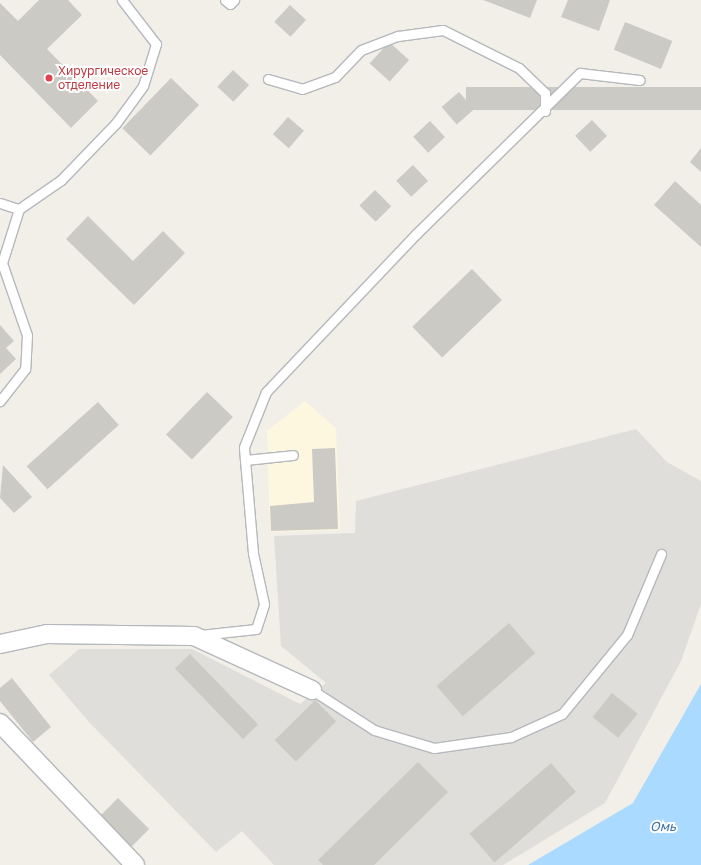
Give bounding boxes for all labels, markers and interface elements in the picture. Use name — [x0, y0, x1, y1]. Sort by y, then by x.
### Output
place label: Хирургическое отделение — [58, 64, 148, 92]
marker: Хирургическое отделение — [43, 72, 55, 84]
water label: Омь — [650, 818, 676, 834]

